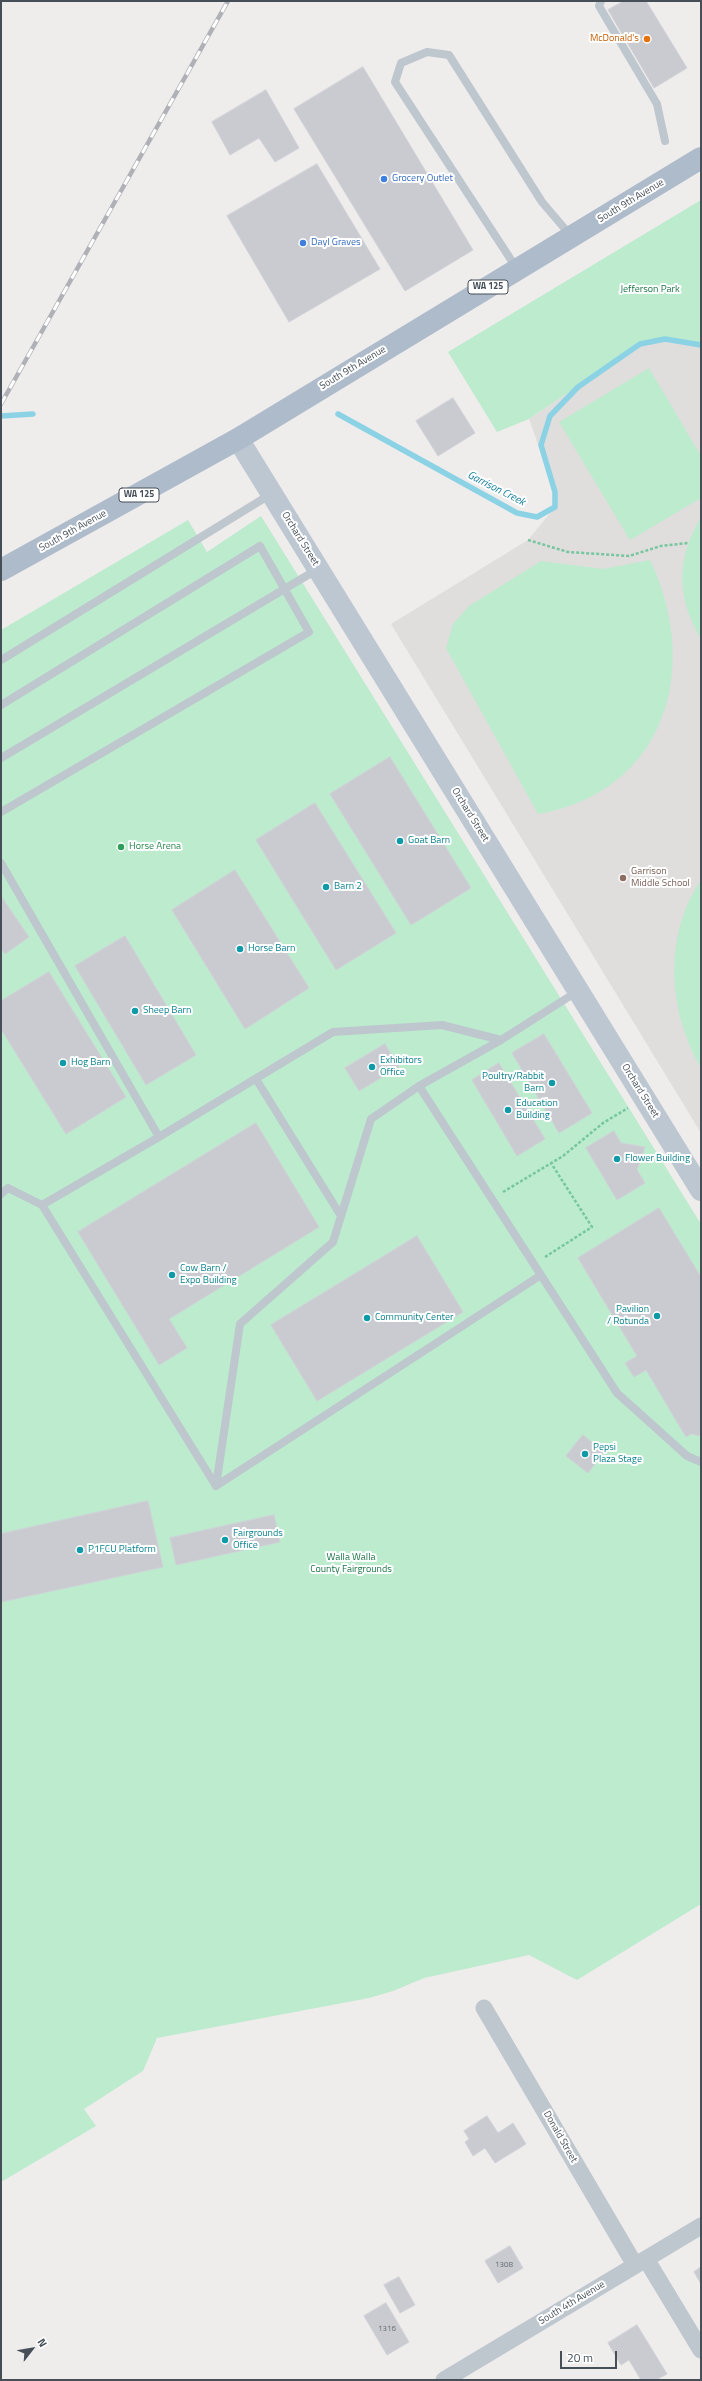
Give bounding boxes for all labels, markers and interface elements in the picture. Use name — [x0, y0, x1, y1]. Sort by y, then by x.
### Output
place label: McDonald's — [590, 33, 639, 45]
marker: McDonald's — [642, 34, 652, 44]
place label: Grocery Outlet — [392, 173, 453, 185]
marker: Grocery Outlet — [379, 174, 389, 184]
street label: South 9th Avenue — [596, 177, 666, 225]
place label: Dayl Graves — [311, 237, 361, 249]
marker: Dayl Graves — [298, 238, 308, 248]
road number: WA 125 — [468, 280, 508, 294]
park label: Jefferson Park — [620, 284, 680, 296]
street label: South 9th Avenue — [318, 344, 388, 392]
water label: Garrison Creek — [465, 469, 527, 509]
road number: WA 125 — [119, 488, 159, 502]
street label: South 9th Avenue — [37, 508, 109, 554]
street label: Orchard Street — [279, 510, 321, 568]
street label: Orchard Street — [449, 786, 491, 844]
place label: Goat Barn — [408, 835, 450, 847]
marker: Goat Barn — [395, 836, 405, 846]
place label: Horse Arena — [129, 841, 181, 853]
marker: Horse Arena — [116, 842, 126, 852]
place label: Garrison Middle School — [631, 866, 690, 890]
marker: Garrison Middle School — [618, 873, 628, 883]
place label: Barn 2 — [334, 881, 362, 893]
marker: Barn 2 — [321, 882, 331, 892]
place label: Horse Barn — [248, 943, 295, 955]
marker: Horse Barn — [235, 944, 245, 954]
place label: Sheep Barn — [143, 1005, 191, 1017]
marker: Sheep Barn — [130, 1006, 140, 1016]
place label: Exhibitors Office — [380, 1055, 422, 1078]
place label: Hog Barn — [71, 1057, 110, 1069]
marker: Hog Barn — [58, 1058, 68, 1068]
marker: Exhibitors Office — [367, 1062, 377, 1072]
street label: Orchard Street — [619, 1062, 661, 1120]
place label: Poultry/Rabbit Barn — [482, 1071, 544, 1094]
marker: Poultry/Rabbit Barn — [547, 1078, 557, 1088]
place label: Education Building — [516, 1098, 558, 1122]
marker: Education Building — [503, 1105, 513, 1115]
place label: Flower Building — [625, 1153, 690, 1165]
marker: Flower Building — [612, 1154, 622, 1164]
place label: Cow Barn / Expo Building — [180, 1263, 237, 1286]
marker: Cow Barn / Expo Building — [167, 1270, 177, 1280]
place label: Pavilion / Rotunda — [607, 1304, 649, 1328]
marker: Pavilion / Rotunda — [652, 1311, 662, 1321]
place label: Community Center — [375, 1312, 453, 1324]
marker: Community Center — [362, 1313, 372, 1323]
place label: Pepsi Plaza Stage — [593, 1442, 642, 1466]
marker: Pepsi Plaza Stage — [580, 1449, 590, 1459]
place label: Fairgrounds Office — [233, 1528, 283, 1552]
marker: Fairgrounds Office — [220, 1535, 230, 1545]
place label: P1FCU Platform — [88, 1544, 156, 1556]
marker: P1FCU Platform — [75, 1545, 85, 1555]
park label: Walla Walla County Fairgrounds — [310, 1552, 392, 1576]
street label: Donald Street — [540, 2109, 580, 2165]
house number: 1308 — [495, 2260, 513, 2270]
street label: South 4th Avenue — [537, 2279, 607, 2327]
house number: 1316 — [378, 2324, 396, 2334]
north arrow — [12, 2329, 52, 2369]
text: N — [33, 2335, 51, 2350]
scale bar — [562, 2343, 619, 2369]
text: 20 m — [567, 2348, 593, 2367]

